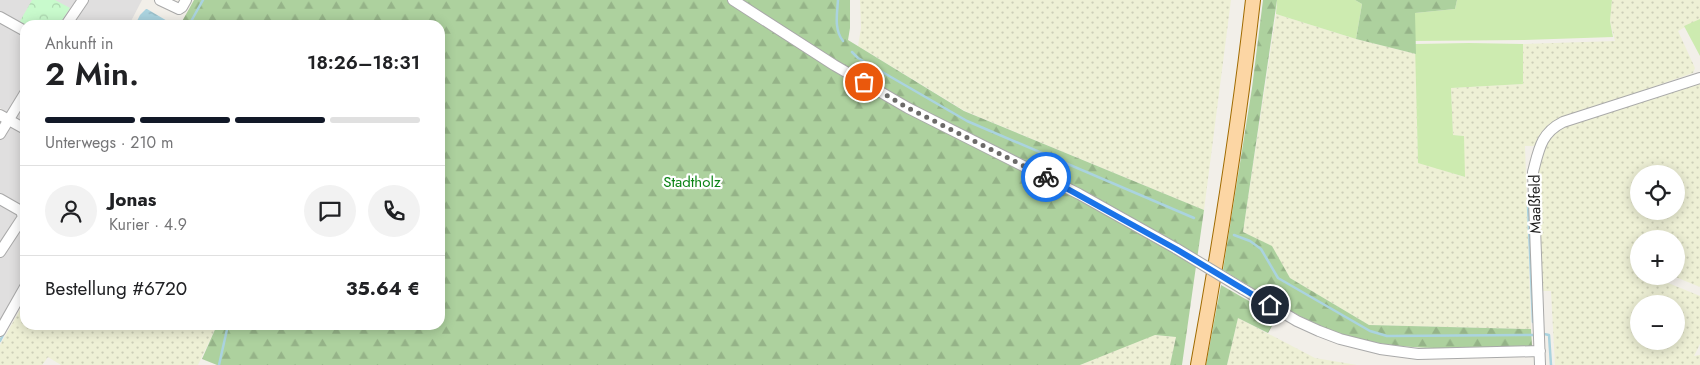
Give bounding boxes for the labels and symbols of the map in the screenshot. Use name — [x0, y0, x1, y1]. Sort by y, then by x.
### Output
pin — [843, 61, 885, 103]
courier — [1021, 152, 1071, 202]
park label: Stadtholz — [663, 171, 721, 193]
street label: Maaßfeld — [1523, 174, 1547, 234]
pin — [1249, 284, 1291, 326]

